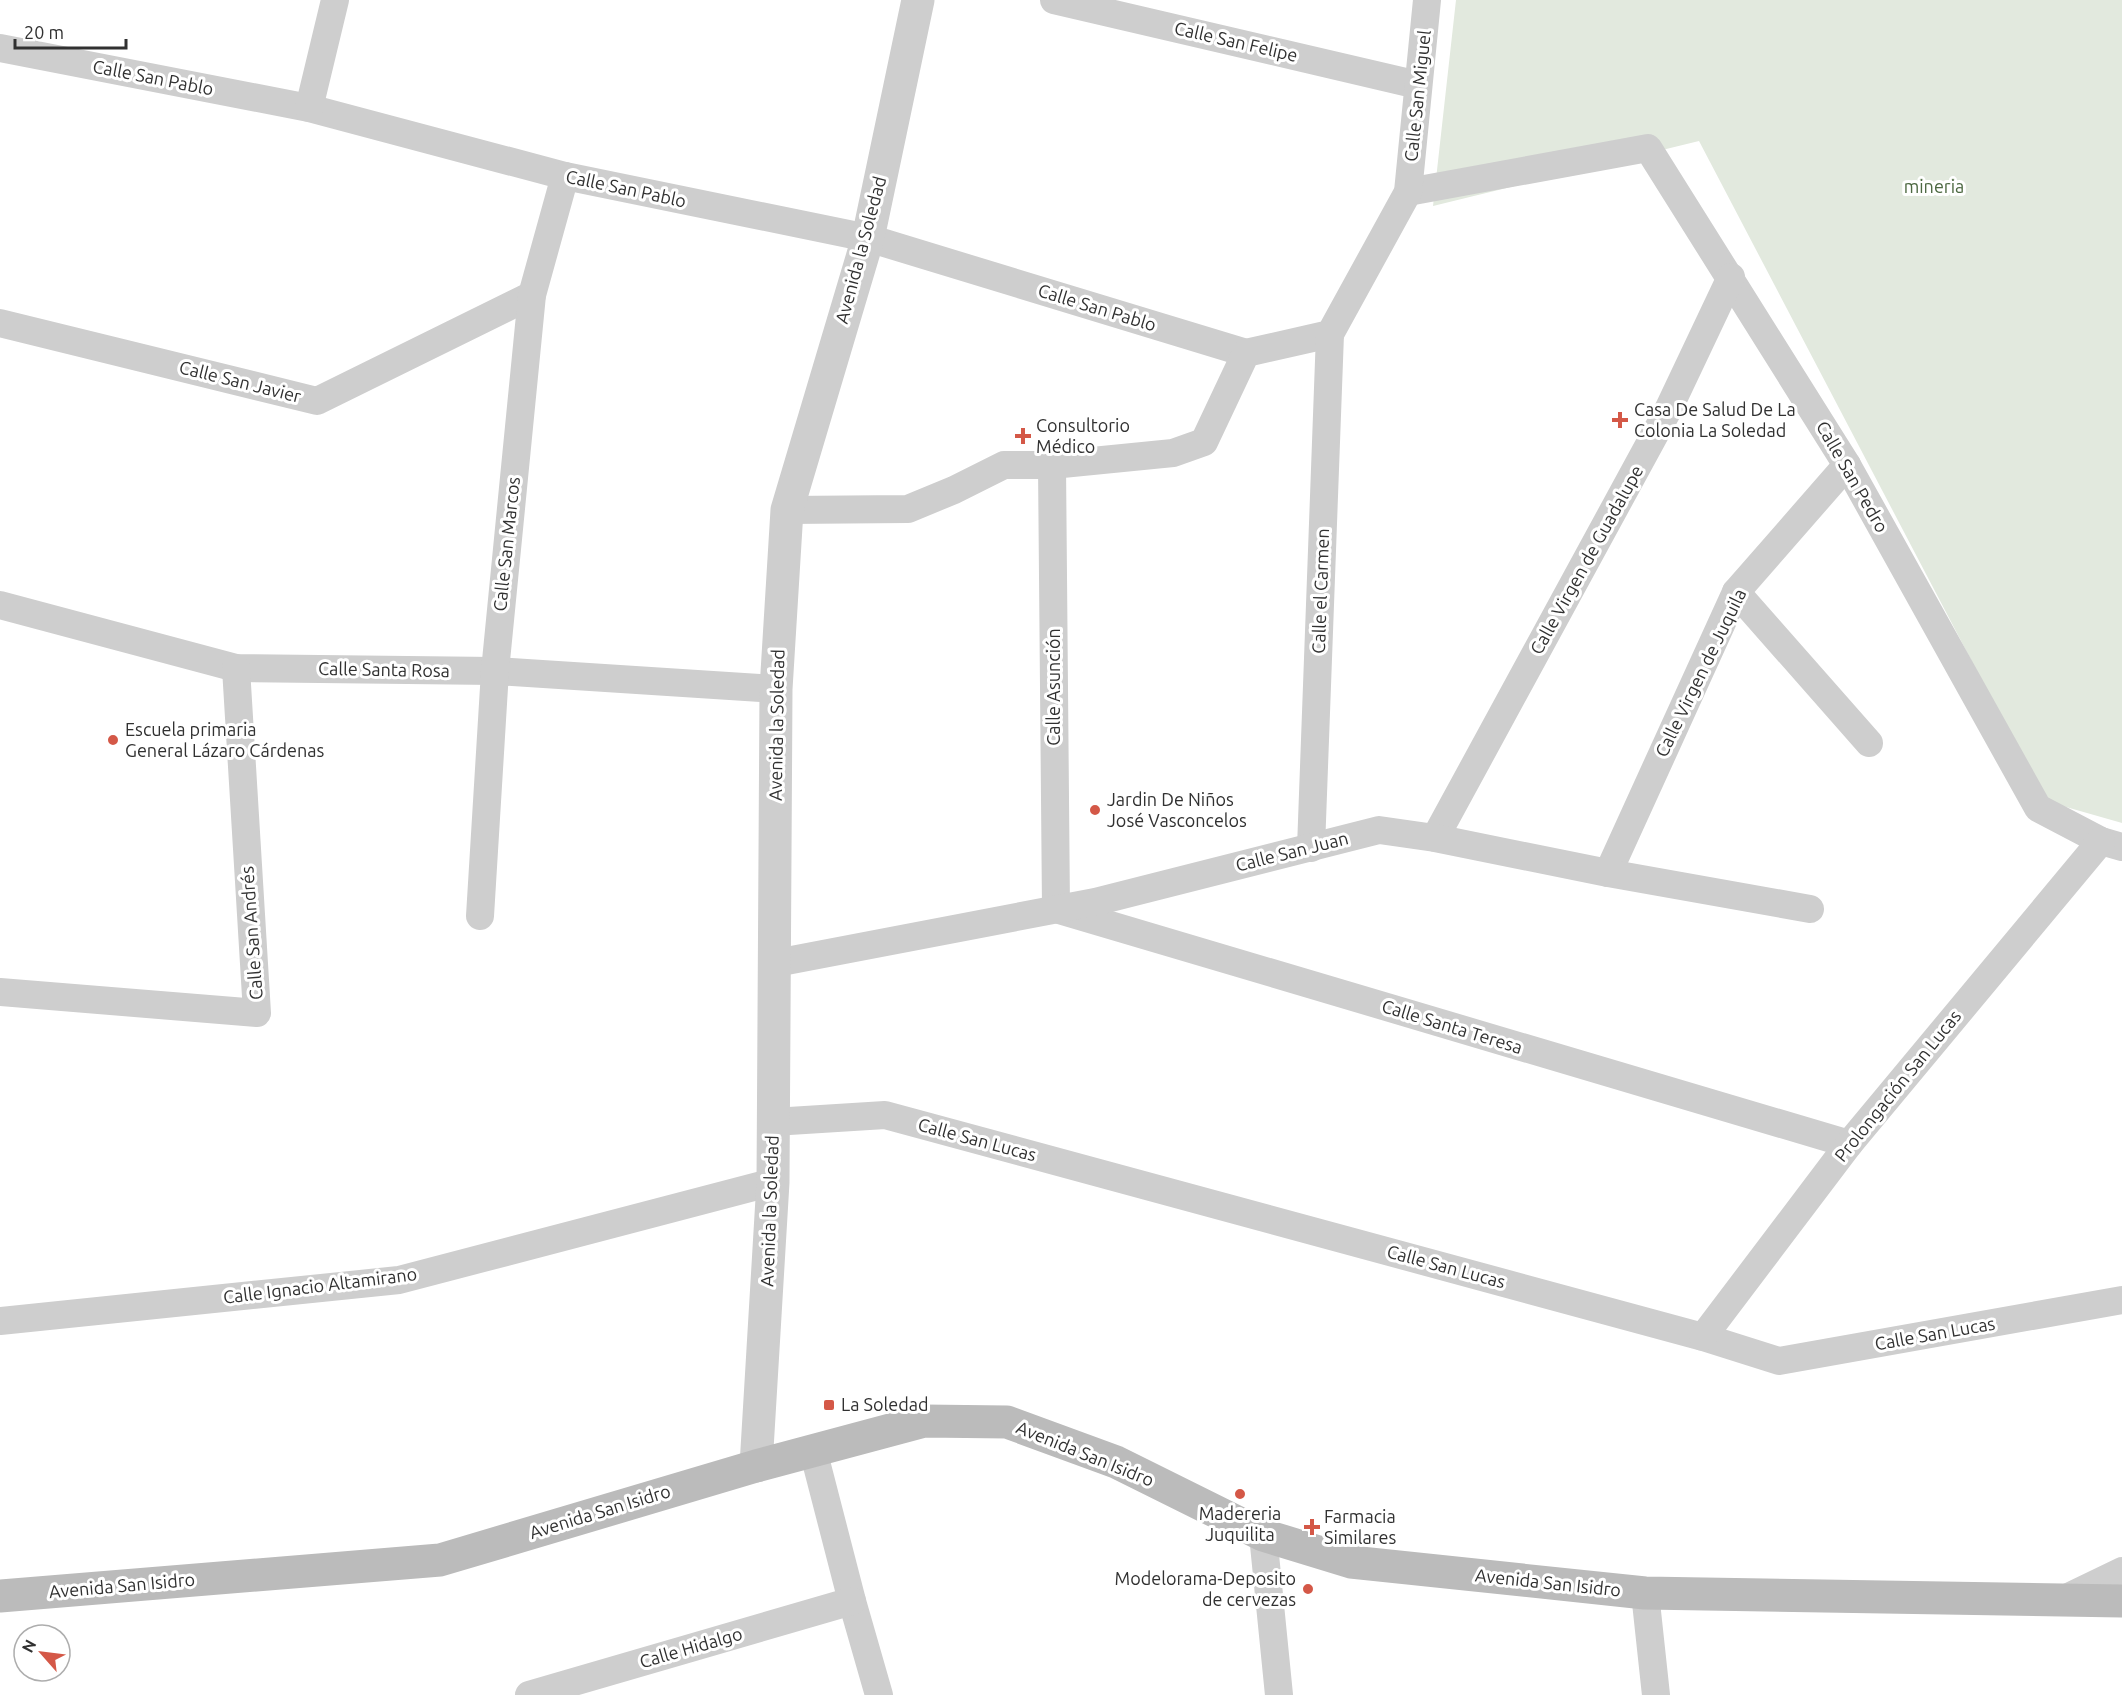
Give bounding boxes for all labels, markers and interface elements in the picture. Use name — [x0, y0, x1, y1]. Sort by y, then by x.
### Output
scale bar — [15, 12, 126, 50]
street label: Calle San Felipe — [1173, 17, 1300, 65]
text: 20 m — [24, 22, 64, 42]
street label: Calle San Miguel — [1400, 29, 1434, 163]
street label: Calle San Pablo — [91, 56, 215, 99]
street label: Calle San Pablo — [564, 166, 688, 211]
street label: Avenida la Soledad — [831, 174, 889, 326]
park label: mineria — [1904, 176, 1964, 196]
street label: Calle San Pablo — [1036, 280, 1159, 335]
street label: Calle San Javier — [177, 356, 303, 406]
place label: Casa De Salud De La Colonia La Soledad — [1634, 399, 1796, 440]
marker: Casa De Salud De La Colonia La Soledad — [1611, 411, 1629, 429]
place label: Consultorio Médico — [1036, 415, 1130, 456]
street label: Calle San Pedro — [1813, 417, 1893, 536]
marker: Consultorio Médico — [1014, 427, 1032, 445]
street label: Calle Virgen de Guadalupe — [1526, 462, 1646, 657]
street label: Calle San Marcos — [489, 475, 523, 612]
street label: Calle el Carmen — [1308, 528, 1332, 654]
street label: Calle Virgen de Juquila — [1651, 585, 1750, 760]
street label: Calle Asunción — [1043, 628, 1063, 746]
street label: Avenida la Soledad — [765, 649, 787, 801]
street label: Calle Santa Rosa — [318, 658, 450, 680]
place label: Escuela primaria General Lázaro Cárdenas — [125, 719, 324, 760]
marker: Escuela primaria General Lázaro Cárdenas — [106, 733, 120, 747]
place label: Jardin De Niños José Vasconcelos — [1107, 789, 1247, 830]
marker: Jardin De Niños José Vasconcelos — [1088, 803, 1102, 817]
street label: Calle San Juan — [1233, 827, 1350, 875]
street label: Calle San Andrés — [236, 865, 266, 1001]
street label: Calle Santa Teresa — [1380, 995, 1525, 1057]
street label: Prolongación San Lucas — [1830, 1006, 1965, 1165]
street label: Calle San Lucas — [916, 1114, 1039, 1164]
street label: Avenida la Soledad — [756, 1135, 782, 1287]
street label: Calle San Lucas — [1385, 1241, 1508, 1291]
street label: Calle Ignacio Altamirano — [222, 1263, 418, 1307]
street label: Calle San Lucas — [1873, 1313, 1997, 1353]
place label: La Soledad — [841, 1394, 928, 1414]
marker: La Soledad — [822, 1398, 836, 1412]
street label: Avenida San Isidro — [1014, 1416, 1157, 1490]
street label: Avenida San Isidro — [527, 1480, 673, 1542]
marker: Madereria Juquilita — [1233, 1487, 1247, 1501]
place label: Madereria Juquilita — [1199, 1503, 1281, 1544]
place label: Farmacia Similares — [1324, 1506, 1396, 1547]
marker: Farmacia Similares — [1305, 1520, 1319, 1534]
street label: Avenida San Isidro — [1474, 1564, 1622, 1600]
place label: Modelorama-Deposito de cervezas — [1115, 1568, 1296, 1609]
street label: Avenida San Isidro — [48, 1569, 196, 1601]
marker: Modelorama-Deposito de cervezas — [1301, 1582, 1315, 1596]
north arrow — [12, 1623, 72, 1683]
street label: Calle Hidalgo — [637, 1623, 744, 1671]
text: N — [18, 1636, 40, 1655]

